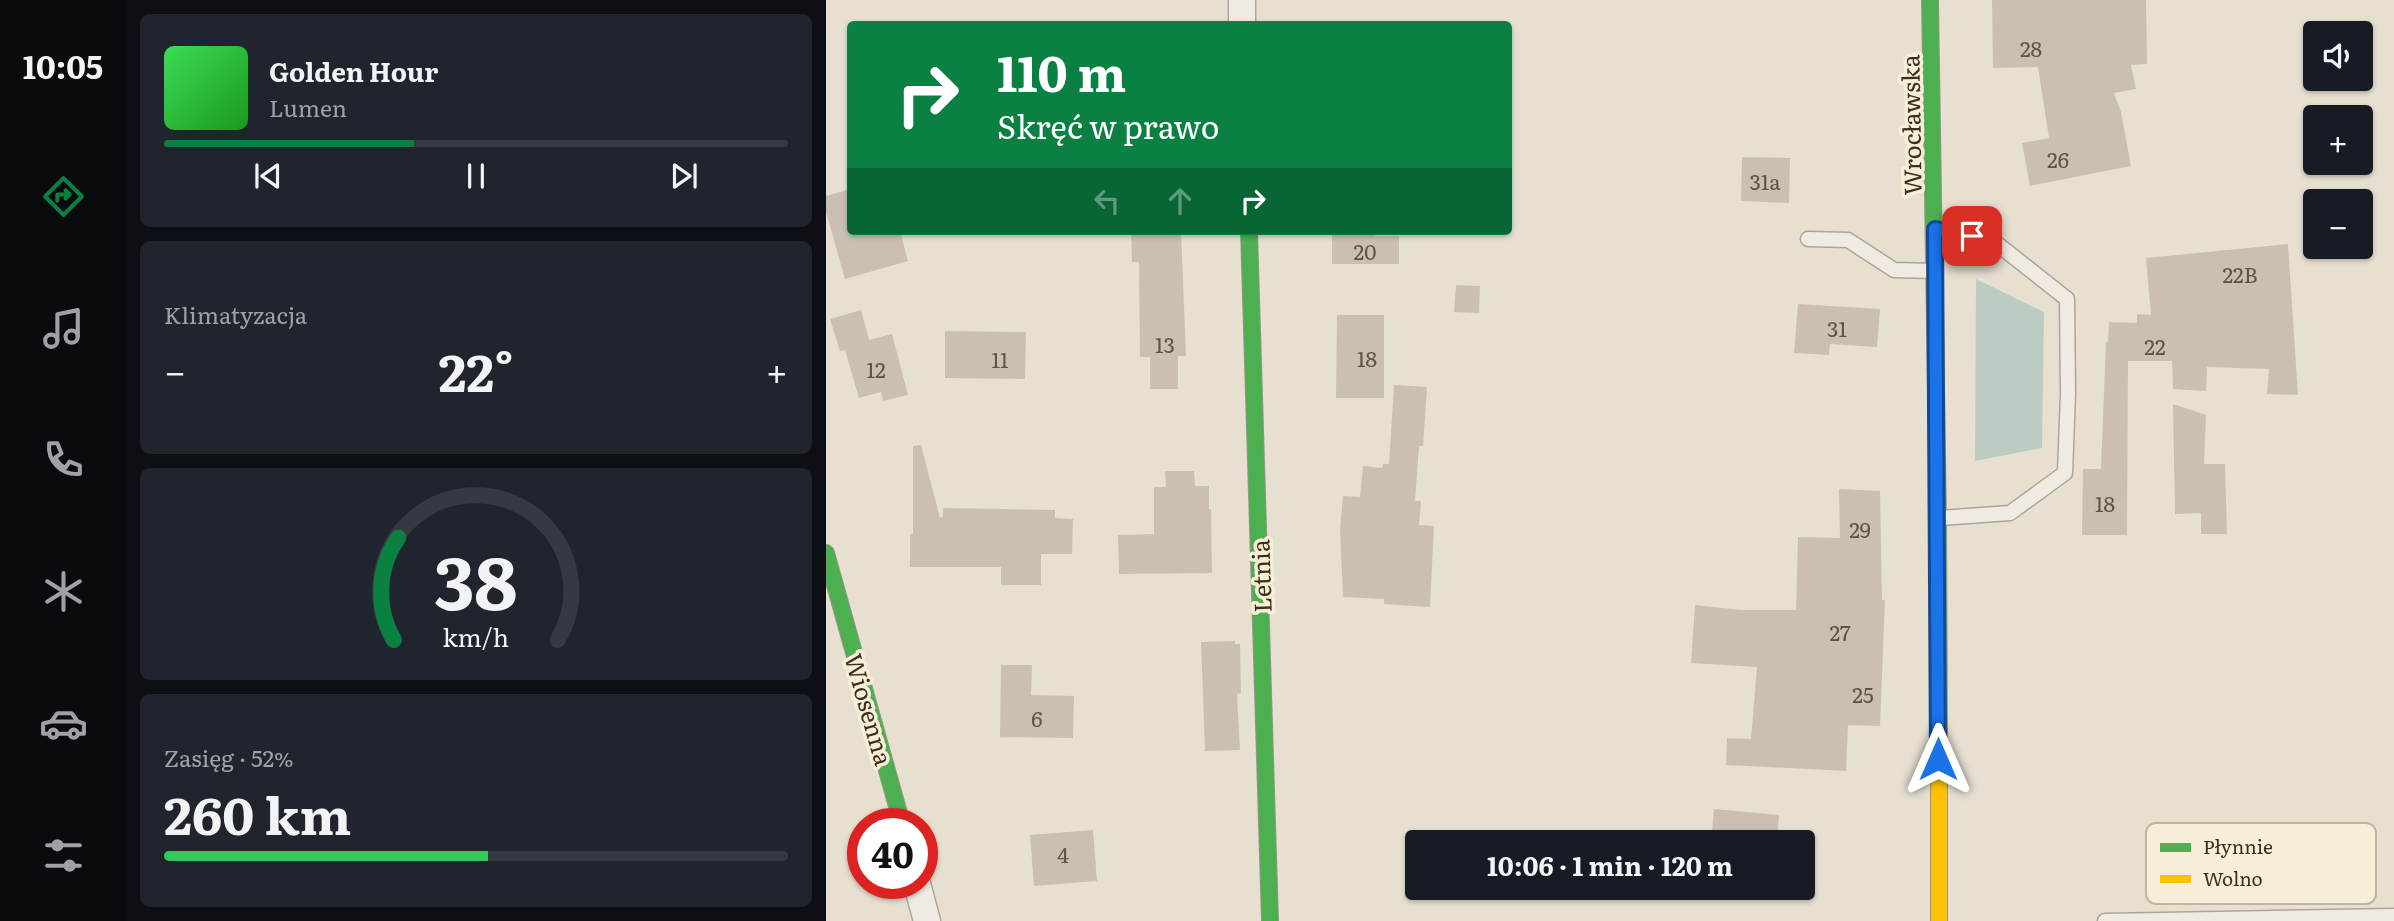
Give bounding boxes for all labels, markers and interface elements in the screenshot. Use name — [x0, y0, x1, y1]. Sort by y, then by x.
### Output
map controls — [2303, 21, 2373, 259]
button: sound — [2303, 21, 2373, 91]
house number: 28 — [2020, 32, 2042, 63]
text: 110 m — [997, 34, 1126, 107]
text: 10:05 — [23, 41, 103, 89]
icon: right — [882, 49, 973, 140]
text: Golden Hour — [269, 51, 438, 90]
street label: Wrocławska — [1891, 54, 1929, 196]
text: Lumen — [269, 90, 347, 124]
text: Skręć w prawo — [997, 101, 1220, 149]
button: + — [2303, 105, 2373, 175]
house number: 26 — [2047, 143, 2069, 174]
icon: previous — [249, 157, 287, 195]
icon: pause — [457, 157, 495, 195]
icon: next — [665, 157, 703, 195]
house number: 31a — [1749, 165, 1781, 196]
icon: directions — [39, 172, 88, 221]
icon: left — [1088, 182, 1126, 220]
icon: ahead — [1161, 182, 1199, 220]
icon: right — [1234, 182, 1272, 220]
button: − — [2303, 189, 2373, 259]
pin — [1942, 206, 2002, 266]
icon: arrive — [1953, 217, 1991, 255]
house number: 20 — [1354, 235, 1376, 266]
house number: 22B — [2222, 258, 2258, 289]
text: Klimatyzacja — [164, 297, 307, 331]
icon: music — [39, 304, 88, 353]
house number: 31 — [1827, 312, 1847, 343]
house number: 13 — [1155, 328, 1175, 359]
house number: 22 — [2144, 330, 2166, 361]
text: 22° — [438, 331, 514, 408]
text: − — [164, 341, 186, 398]
text: + — [766, 341, 788, 398]
house number: 18 — [1357, 342, 1377, 373]
house number: 11 — [991, 343, 1009, 374]
house number: 12 — [866, 353, 886, 384]
icon: phone — [39, 435, 88, 484]
house number: 18 — [2095, 487, 2115, 518]
house number: 29 — [1849, 513, 1871, 544]
text: 38 — [434, 524, 518, 632]
street label: Letnia — [1241, 539, 1279, 613]
icon: climate — [39, 567, 88, 616]
house number: 27 — [1829, 616, 1851, 647]
text: km/h — [443, 618, 509, 655]
street label: Wiosenna — [837, 649, 903, 769]
house number: 25 — [1852, 678, 1874, 709]
icon: car — [39, 699, 88, 748]
house number: 6 — [1031, 702, 1043, 733]
position arrow — [1901, 722, 1975, 796]
text: Zasięg · 52% — [164, 740, 294, 774]
text: 260 km — [164, 774, 351, 851]
speed limit sign: 40 — [847, 808, 938, 899]
legend — [2146, 823, 2376, 904]
icon: filters — [39, 831, 88, 880]
text: Płynnie — [2203, 832, 2273, 860]
house number: 4 — [1057, 838, 1069, 869]
text: 10:06 · 1 min · 120 m — [1487, 845, 1733, 884]
text: Wolno — [2203, 864, 2263, 892]

